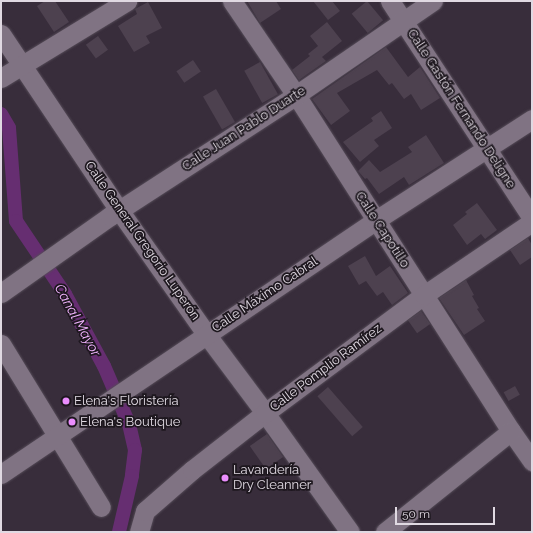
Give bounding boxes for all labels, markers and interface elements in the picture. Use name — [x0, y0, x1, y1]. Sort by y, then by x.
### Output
street label: Calle Gastón Fernando Deligne — [404, 26, 518, 192]
street label: Calle Juan Pablo Duarte — [179, 83, 309, 175]
street label: Calle General Gregorio Luperón — [81, 158, 203, 324]
street label: Calle Capotillo — [352, 189, 412, 271]
street label: Calle Máximo Cabral — [209, 254, 321, 336]
water label: Canal Mayor — [51, 281, 105, 359]
street label: Calle Pomplio Ramírez — [267, 321, 385, 415]
place label: Elena's Floristería — [74, 393, 179, 409]
marker: Elena's Floristería — [61, 396, 71, 406]
place label: Elena's Boutique — [80, 414, 180, 430]
marker: Elena's Boutique — [67, 417, 77, 427]
place label: Lavandería Dry Cleanner — [233, 463, 312, 494]
marker: Lavandería Dry Cleanner — [220, 473, 230, 483]
scale bar — [397, 499, 497, 525]
text: 50 m — [402, 507, 430, 521]

